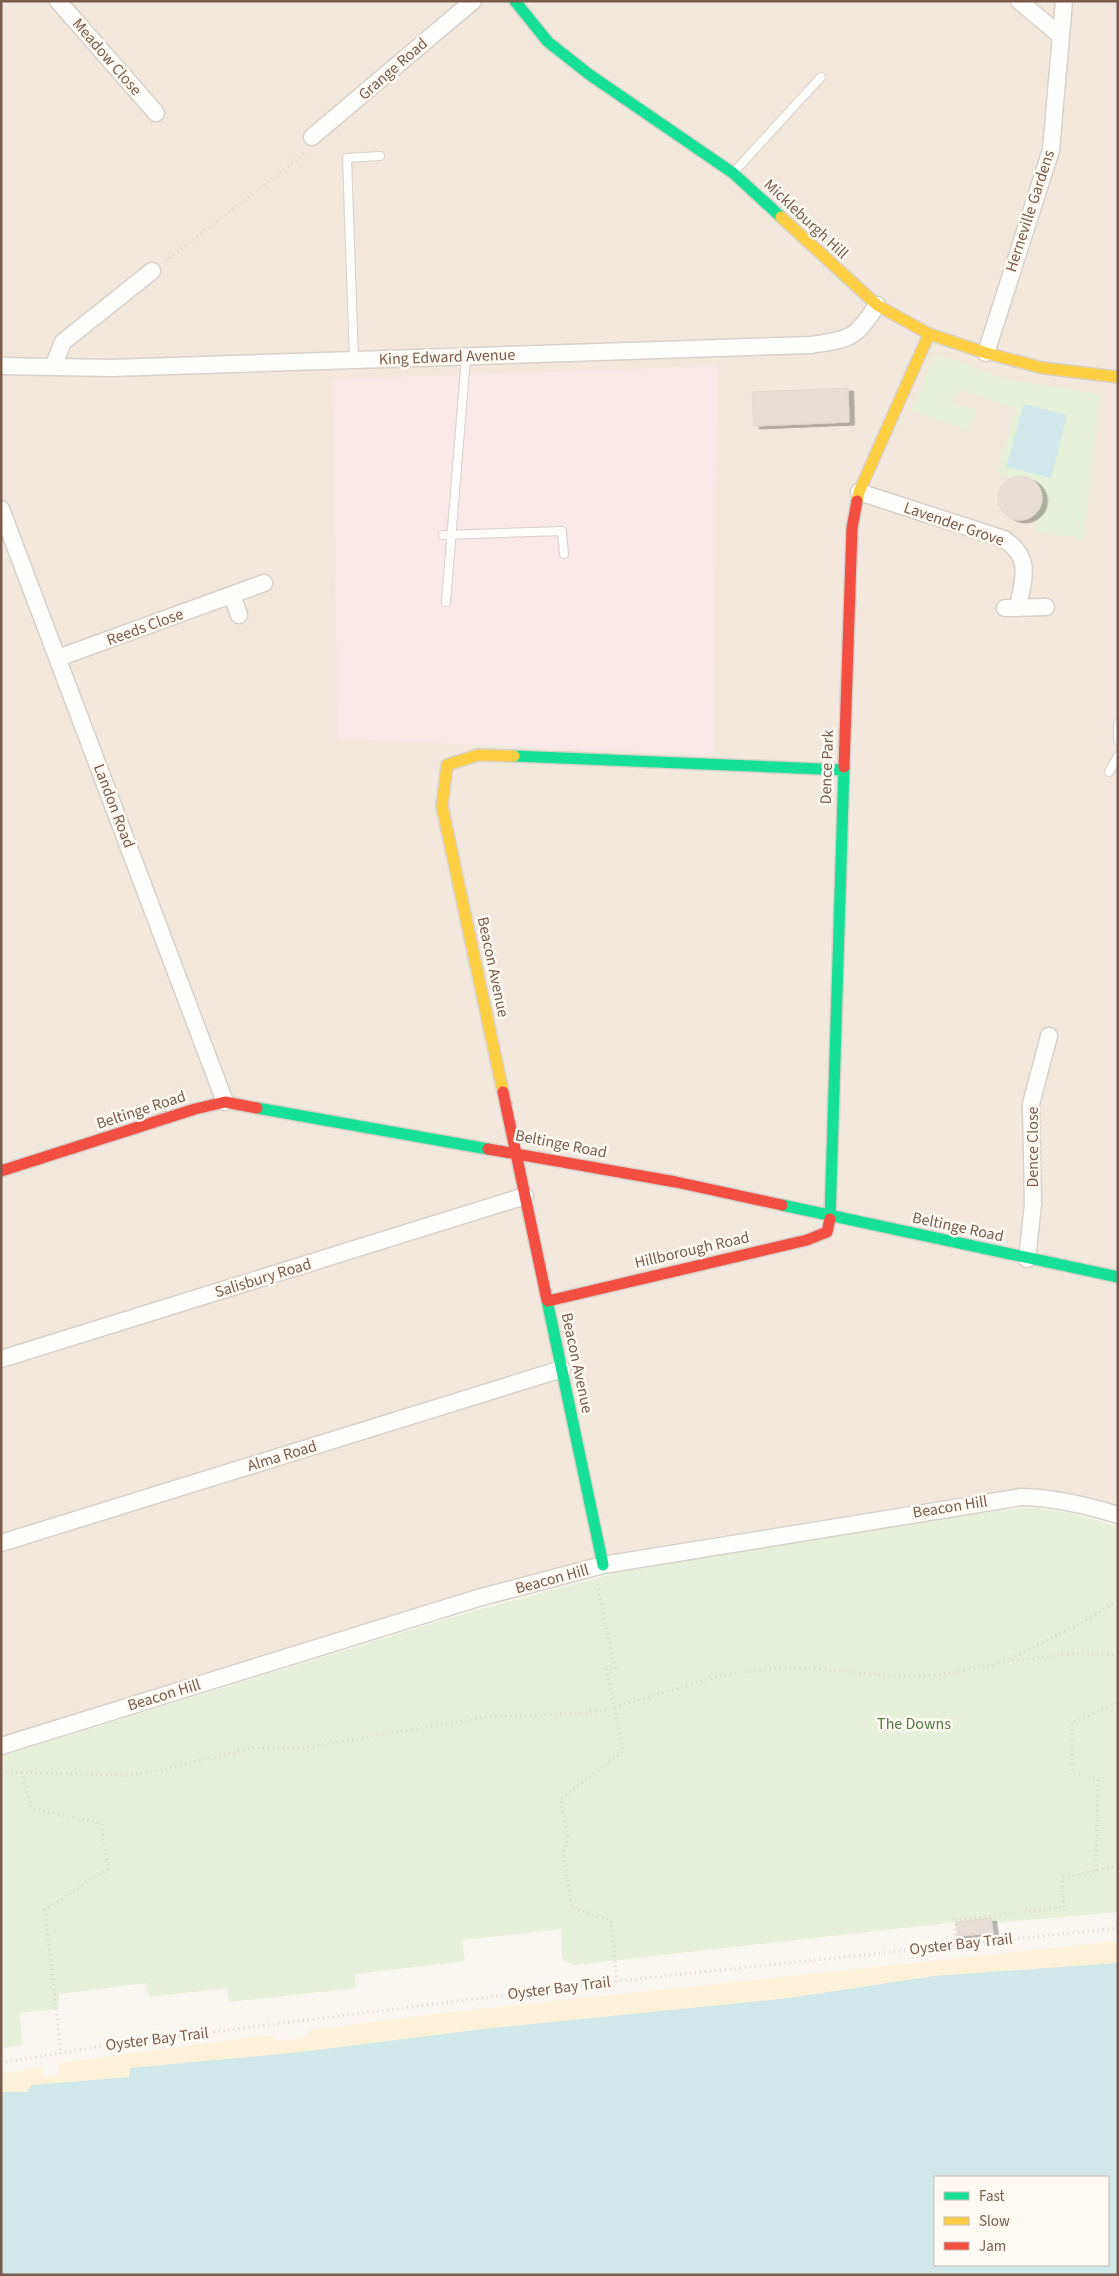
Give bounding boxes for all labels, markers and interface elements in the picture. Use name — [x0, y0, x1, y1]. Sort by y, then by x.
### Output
street label: Meadow Close — [67, 14, 147, 101]
street label: Grange Road — [354, 33, 432, 105]
street label: Herneville Gardens — [1000, 147, 1060, 275]
street label: Mickleburgh Hill — [759, 174, 853, 264]
street label: King Edward Avenue — [378, 344, 516, 370]
street label: Lavender Grove — [901, 497, 1007, 551]
street label: Reeds Close — [104, 603, 186, 651]
street label: Dence Park — [815, 729, 839, 805]
street label: Landon Road — [88, 761, 140, 851]
street label: Beacon Avenue — [472, 915, 514, 1019]
street label: Beltinge Road — [93, 1085, 189, 1135]
street label: Dence Close — [1022, 1106, 1044, 1188]
street label: Beltinge Road — [513, 1124, 609, 1164]
street label: Beltinge Road — [910, 1207, 1006, 1247]
street label: Hillborough Road — [632, 1226, 752, 1274]
street label: Salisbury Road — [212, 1253, 314, 1303]
street label: Beacon Avenue — [556, 1311, 598, 1415]
street label: Alma Road — [245, 1435, 319, 1477]
street label: Beacon Hill — [911, 1490, 989, 1524]
street label: Beacon Hill — [513, 1559, 591, 1599]
street label: Beacon Hill — [125, 1673, 203, 1717]
park label: The Downs — [877, 1713, 951, 1735]
street label: Oyster Bay Trail — [908, 1928, 1014, 1960]
street label: Oyster Bay Trail — [506, 1971, 612, 2005]
street label: Oyster Bay Trail — [104, 2022, 210, 2056]
legend — [934, 2176, 1109, 2266]
text: Fast — [979, 2186, 1005, 2207]
text: Slow — [979, 2211, 1010, 2232]
text: Jam — [979, 2236, 1006, 2257]

